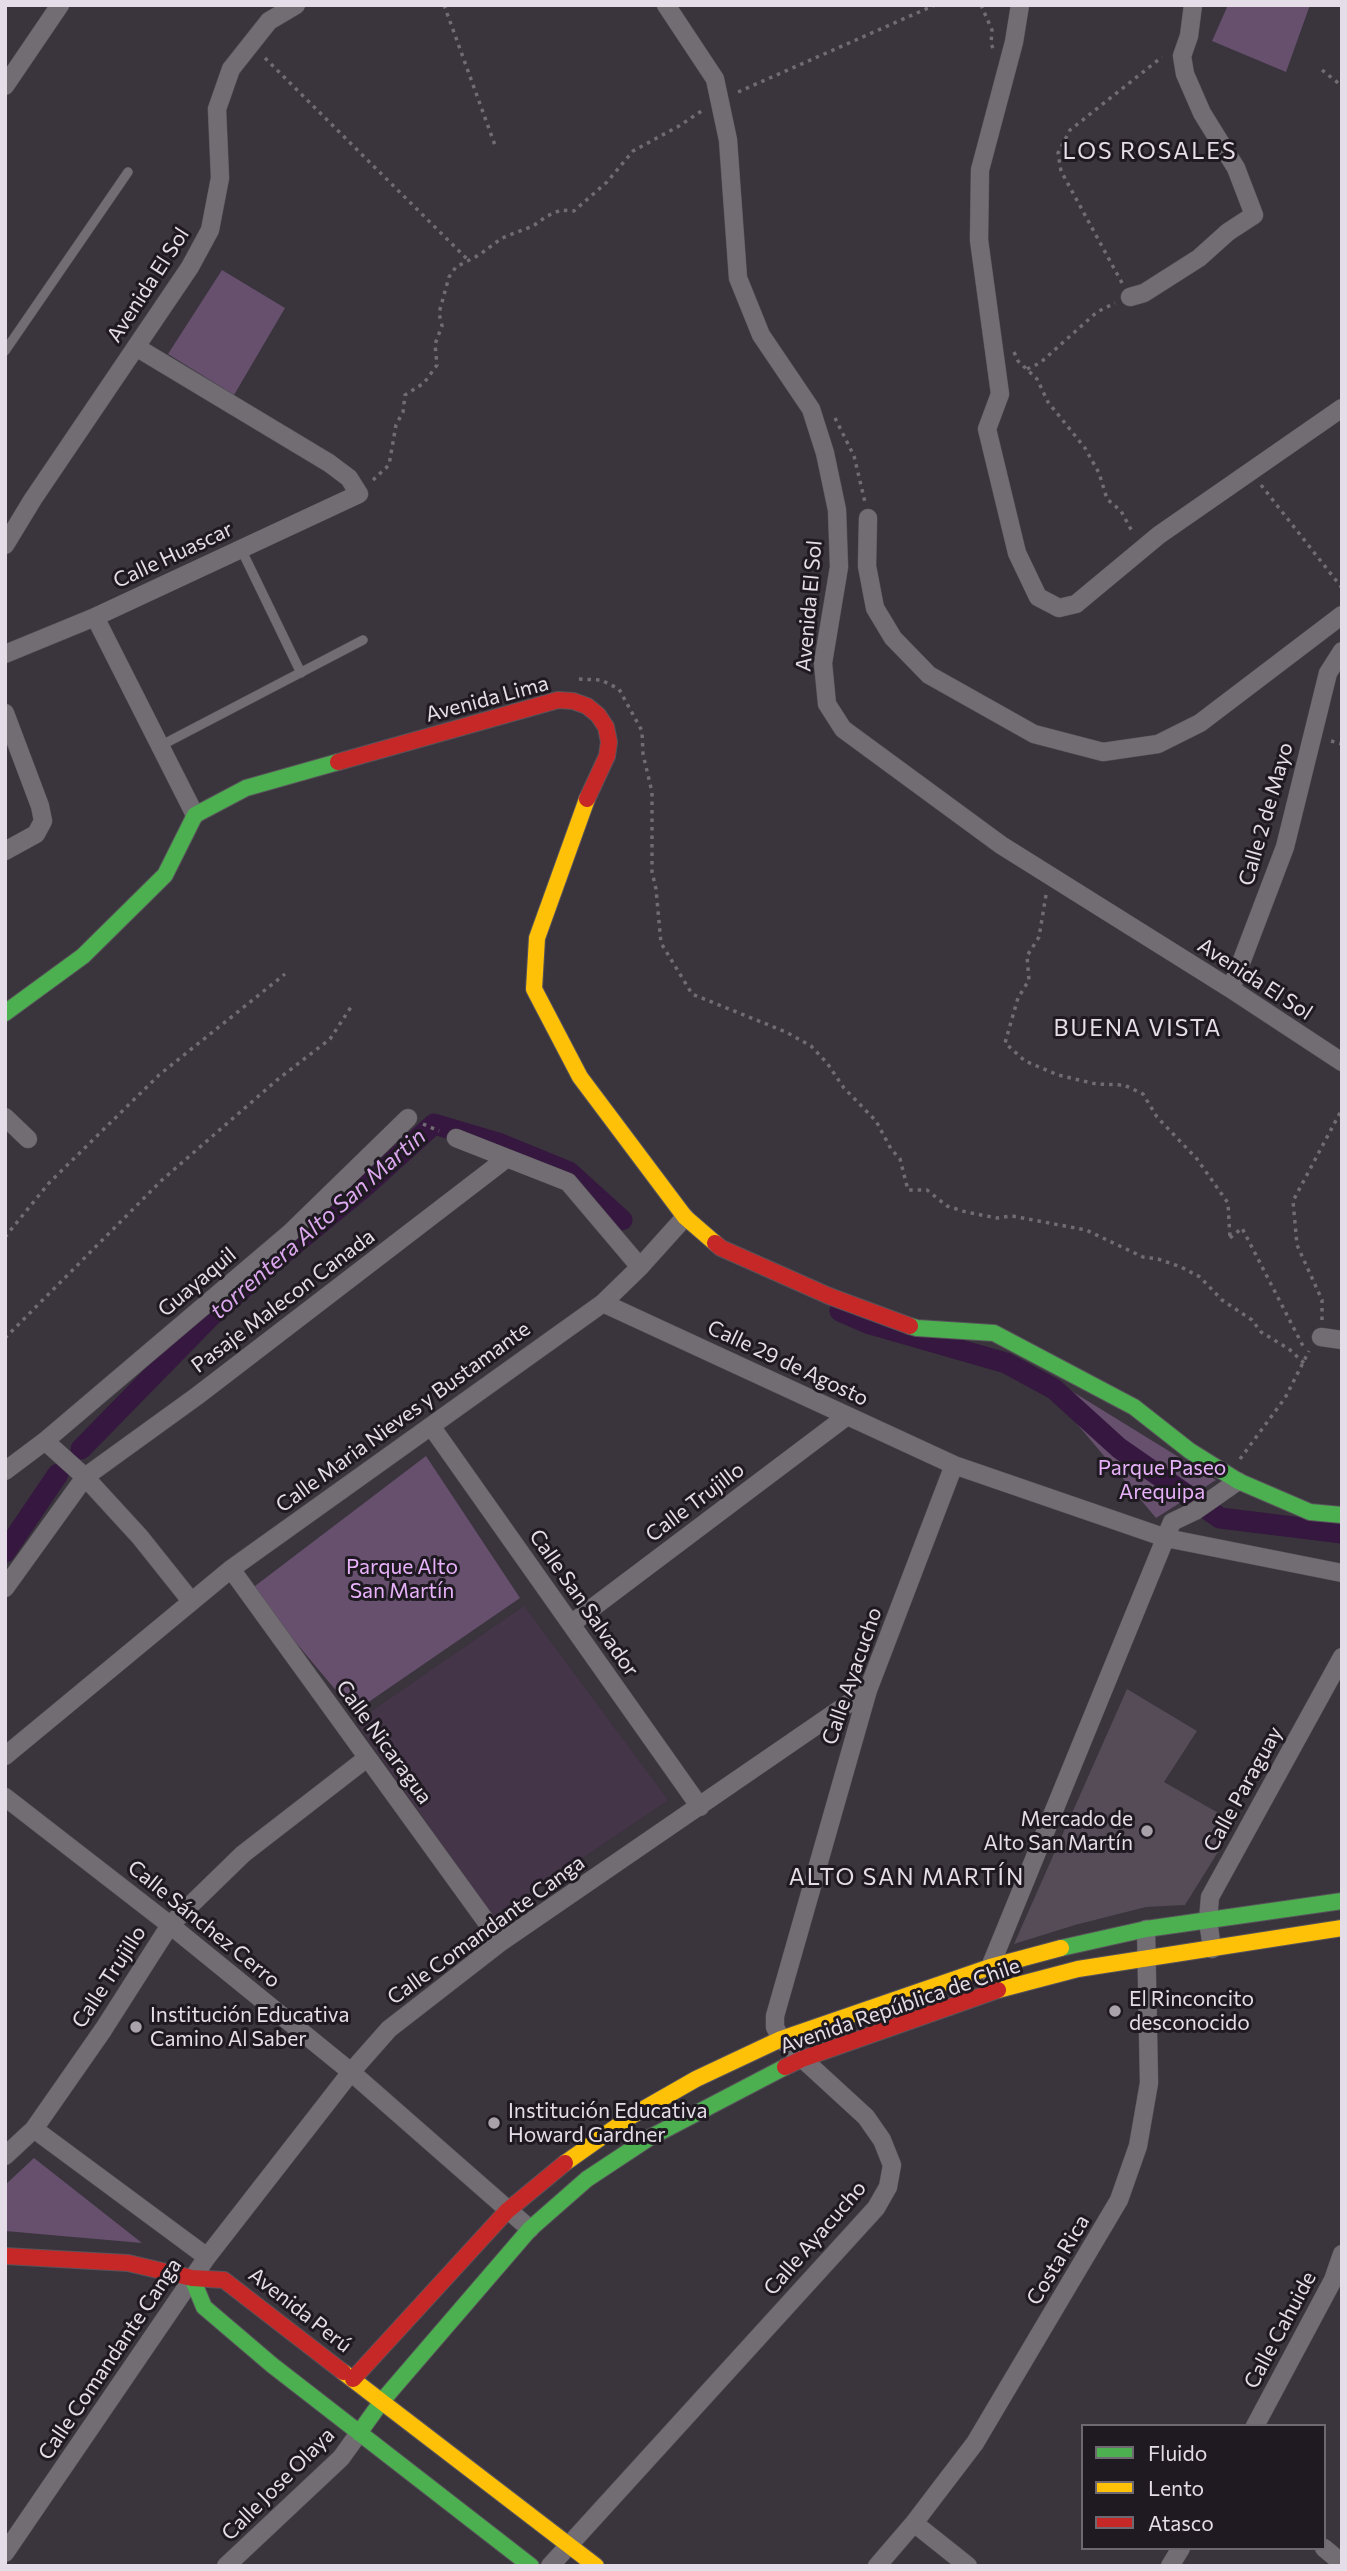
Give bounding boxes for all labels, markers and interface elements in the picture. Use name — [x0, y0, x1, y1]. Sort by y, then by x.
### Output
district label: LOS ROSALES — [1064, 137, 1236, 165]
street label: Avenida El Sol — [102, 223, 194, 347]
street label: Calle Huascar — [109, 516, 237, 594]
street label: Avenida El Sol — [791, 539, 827, 673]
street label: Avenida Lima — [423, 670, 551, 728]
street label: Calle 2 de Mayo — [1234, 740, 1298, 888]
street label: Avenida El Sol — [1193, 933, 1317, 1025]
district label: BUENA VISTA — [1055, 1014, 1221, 1042]
water label: torrentera Alto San Martin — [204, 1123, 432, 1325]
street label: Pasaje Malecon Canada — [186, 1224, 380, 1378]
street label: Guayaquil — [153, 1242, 241, 1322]
street label: Calle 29 de Agosto — [703, 1315, 873, 1411]
street label: Calle Maria Nieves y Bustamante — [271, 1316, 535, 1518]
park label: Parque Paseo Arequipa — [1098, 1455, 1226, 1505]
street label: Calle Trujillo — [641, 1457, 749, 1547]
street label: Calle San Salvador — [524, 1525, 644, 1681]
park label: Parque Alto San Martín — [346, 1554, 458, 1604]
street label: Calle Ayacucho — [817, 1604, 887, 1748]
street label: Calle Nicaragua — [331, 1675, 437, 1809]
street label: Calle Paraguay — [1198, 1722, 1288, 1856]
place label: Mercado de Alto San Martín — [983, 1806, 1133, 1856]
marker: Mercado de Alto San Martín — [1139, 1823, 1155, 1839]
street label: Calle Comandante Canga — [382, 1850, 590, 2010]
street label: Calle Sánchez Cerro — [123, 1855, 285, 1993]
district label: ALTO SAN MARTÍN — [791, 1863, 1023, 1891]
street label: Calle Trujillo — [67, 1921, 151, 2033]
street label: Avenida República de Chile — [777, 1953, 1023, 2059]
place label: El Rinconcito desconocido — [1129, 1986, 1254, 2036]
place label: Institución Educativa Camino Al Saber — [150, 2002, 349, 2052]
marker: El Rinconcito desconocido — [1107, 2003, 1123, 2019]
marker: Institución Educativa Camino Al Saber — [128, 2019, 144, 2035]
place label: Institución Educativa Howard Gardner — [508, 2098, 707, 2148]
marker: Institución Educativa Howard Gardner — [486, 2115, 502, 2131]
street label: Calle Ayacucho — [758, 2176, 872, 2300]
street label: Costa Rica — [1021, 2210, 1095, 2310]
street label: Calle Comandante Canga — [33, 2253, 187, 2465]
street label: Avenida Perú — [243, 2262, 357, 2358]
street label: Calle Cahuide — [1239, 2267, 1321, 2393]
street label: Calle Jose Olaya — [216, 2422, 340, 2546]
legend — [1081, 2424, 1326, 2550]
text: Fluido — [1148, 2440, 1207, 2465]
text: Lento — [1148, 2475, 1204, 2500]
text: Atasco — [1148, 2510, 1214, 2535]

